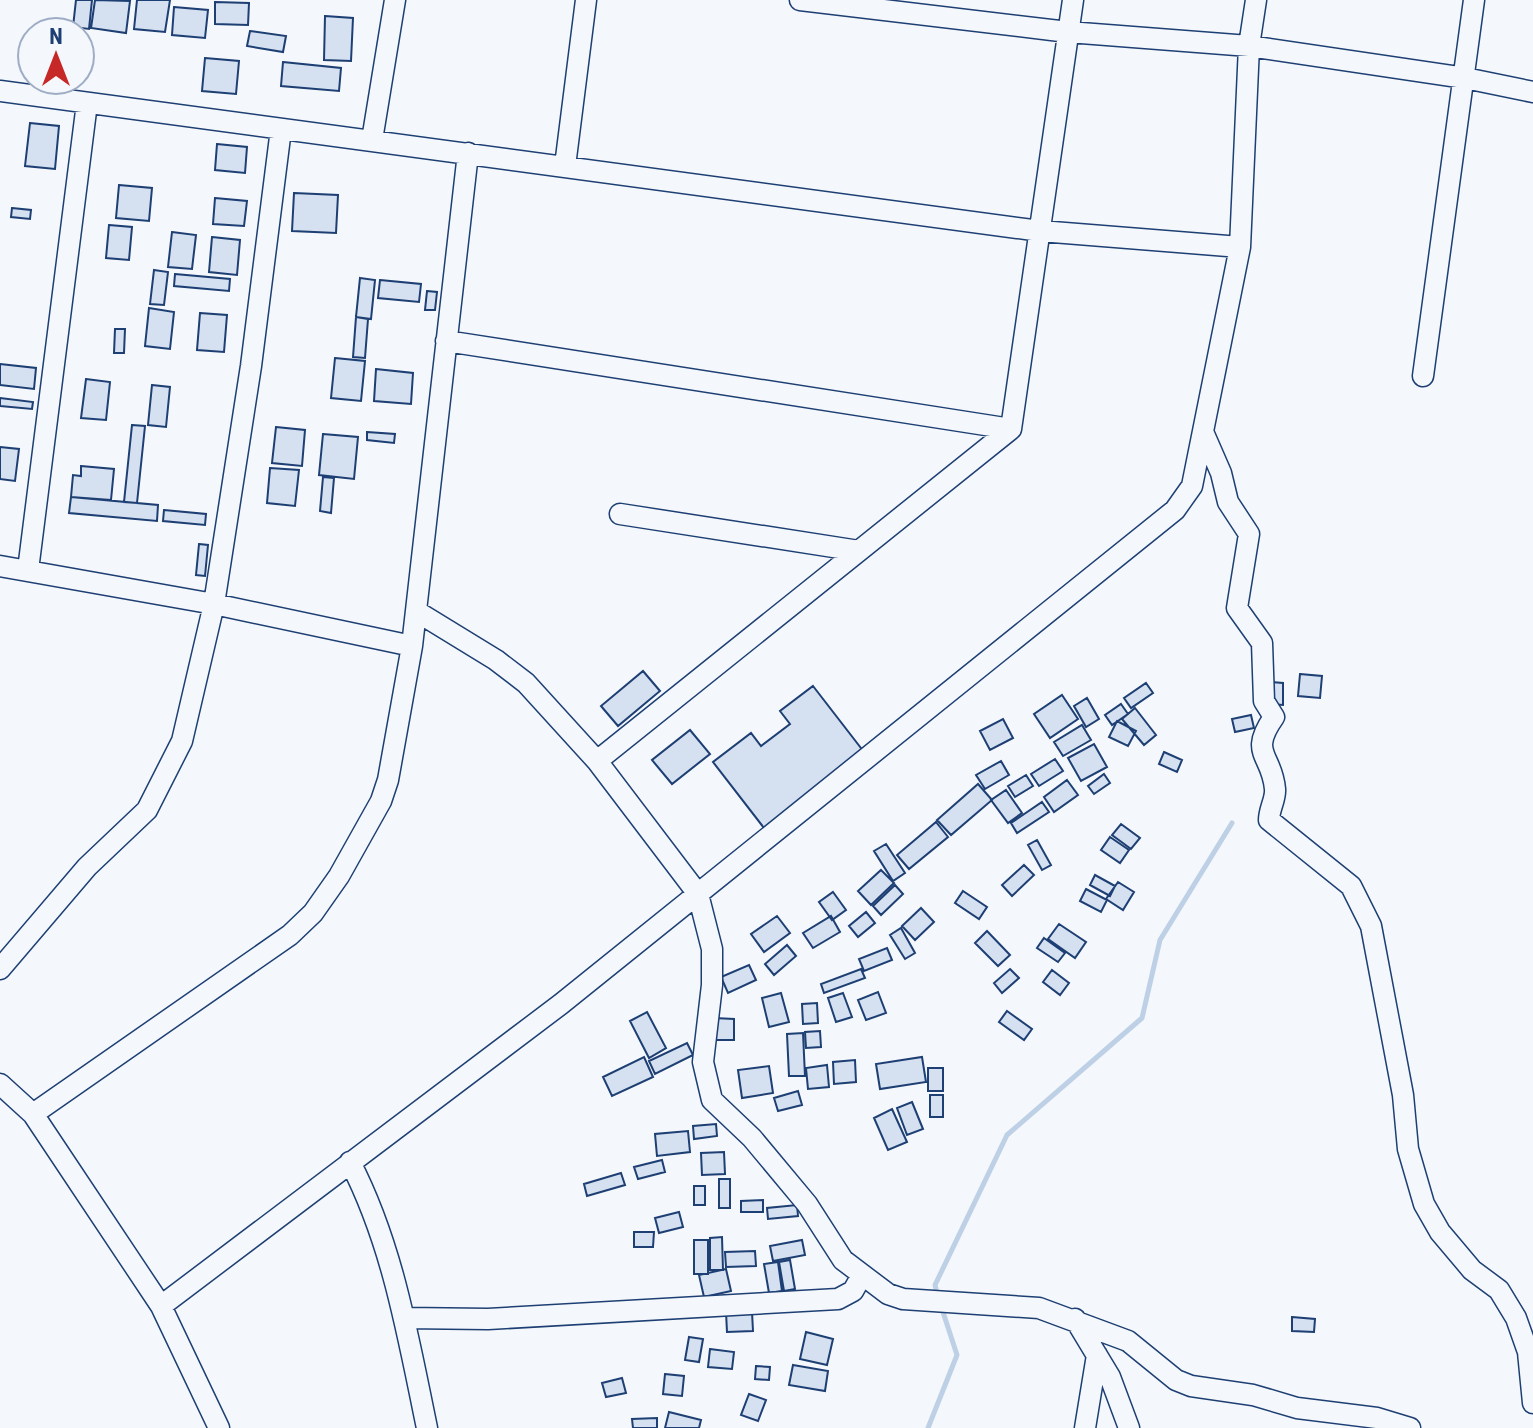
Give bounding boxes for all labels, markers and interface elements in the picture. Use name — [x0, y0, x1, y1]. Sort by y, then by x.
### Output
north arrow — [16, 16, 96, 96]
text: N — [49, 24, 63, 49]

